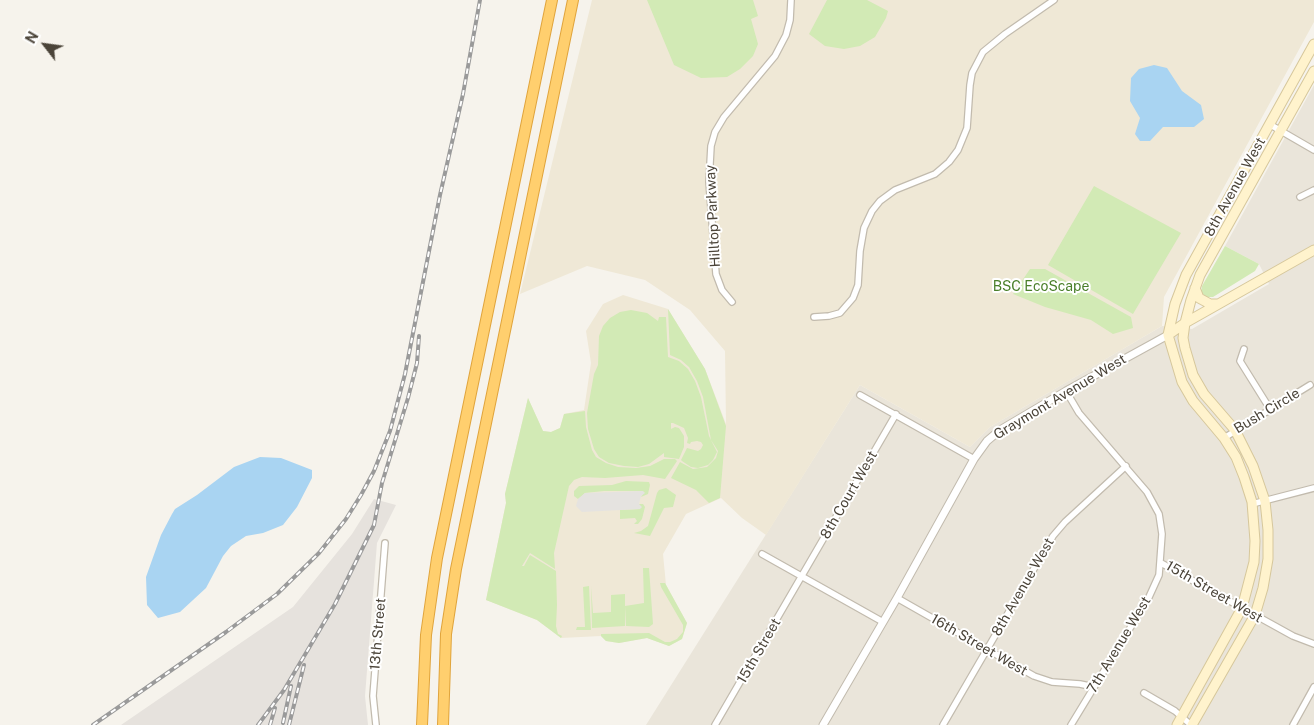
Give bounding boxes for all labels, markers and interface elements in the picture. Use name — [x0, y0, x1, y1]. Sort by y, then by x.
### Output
north arrow — [20, 20, 70, 70]
text: N — [22, 29, 42, 46]
street label: 8th Avenue West — [1201, 135, 1269, 239]
street label: Hilltop Parkway — [702, 164, 724, 268]
park label: BSC EcoScape — [993, 279, 1089, 295]
street label: Graymont Avenue West — [991, 351, 1129, 443]
street label: Bush Circle — [1231, 385, 1303, 437]
street label: 8th Court West — [817, 448, 881, 542]
street label: 8th Avenue West — [988, 535, 1058, 639]
street label: 15th Street West — [1163, 558, 1265, 626]
street label: 7th Avenue West — [1084, 594, 1154, 696]
street label: 13th Street — [366, 597, 390, 671]
street label: 16th Street West — [928, 611, 1030, 679]
street label: 15th Street — [734, 615, 784, 687]

